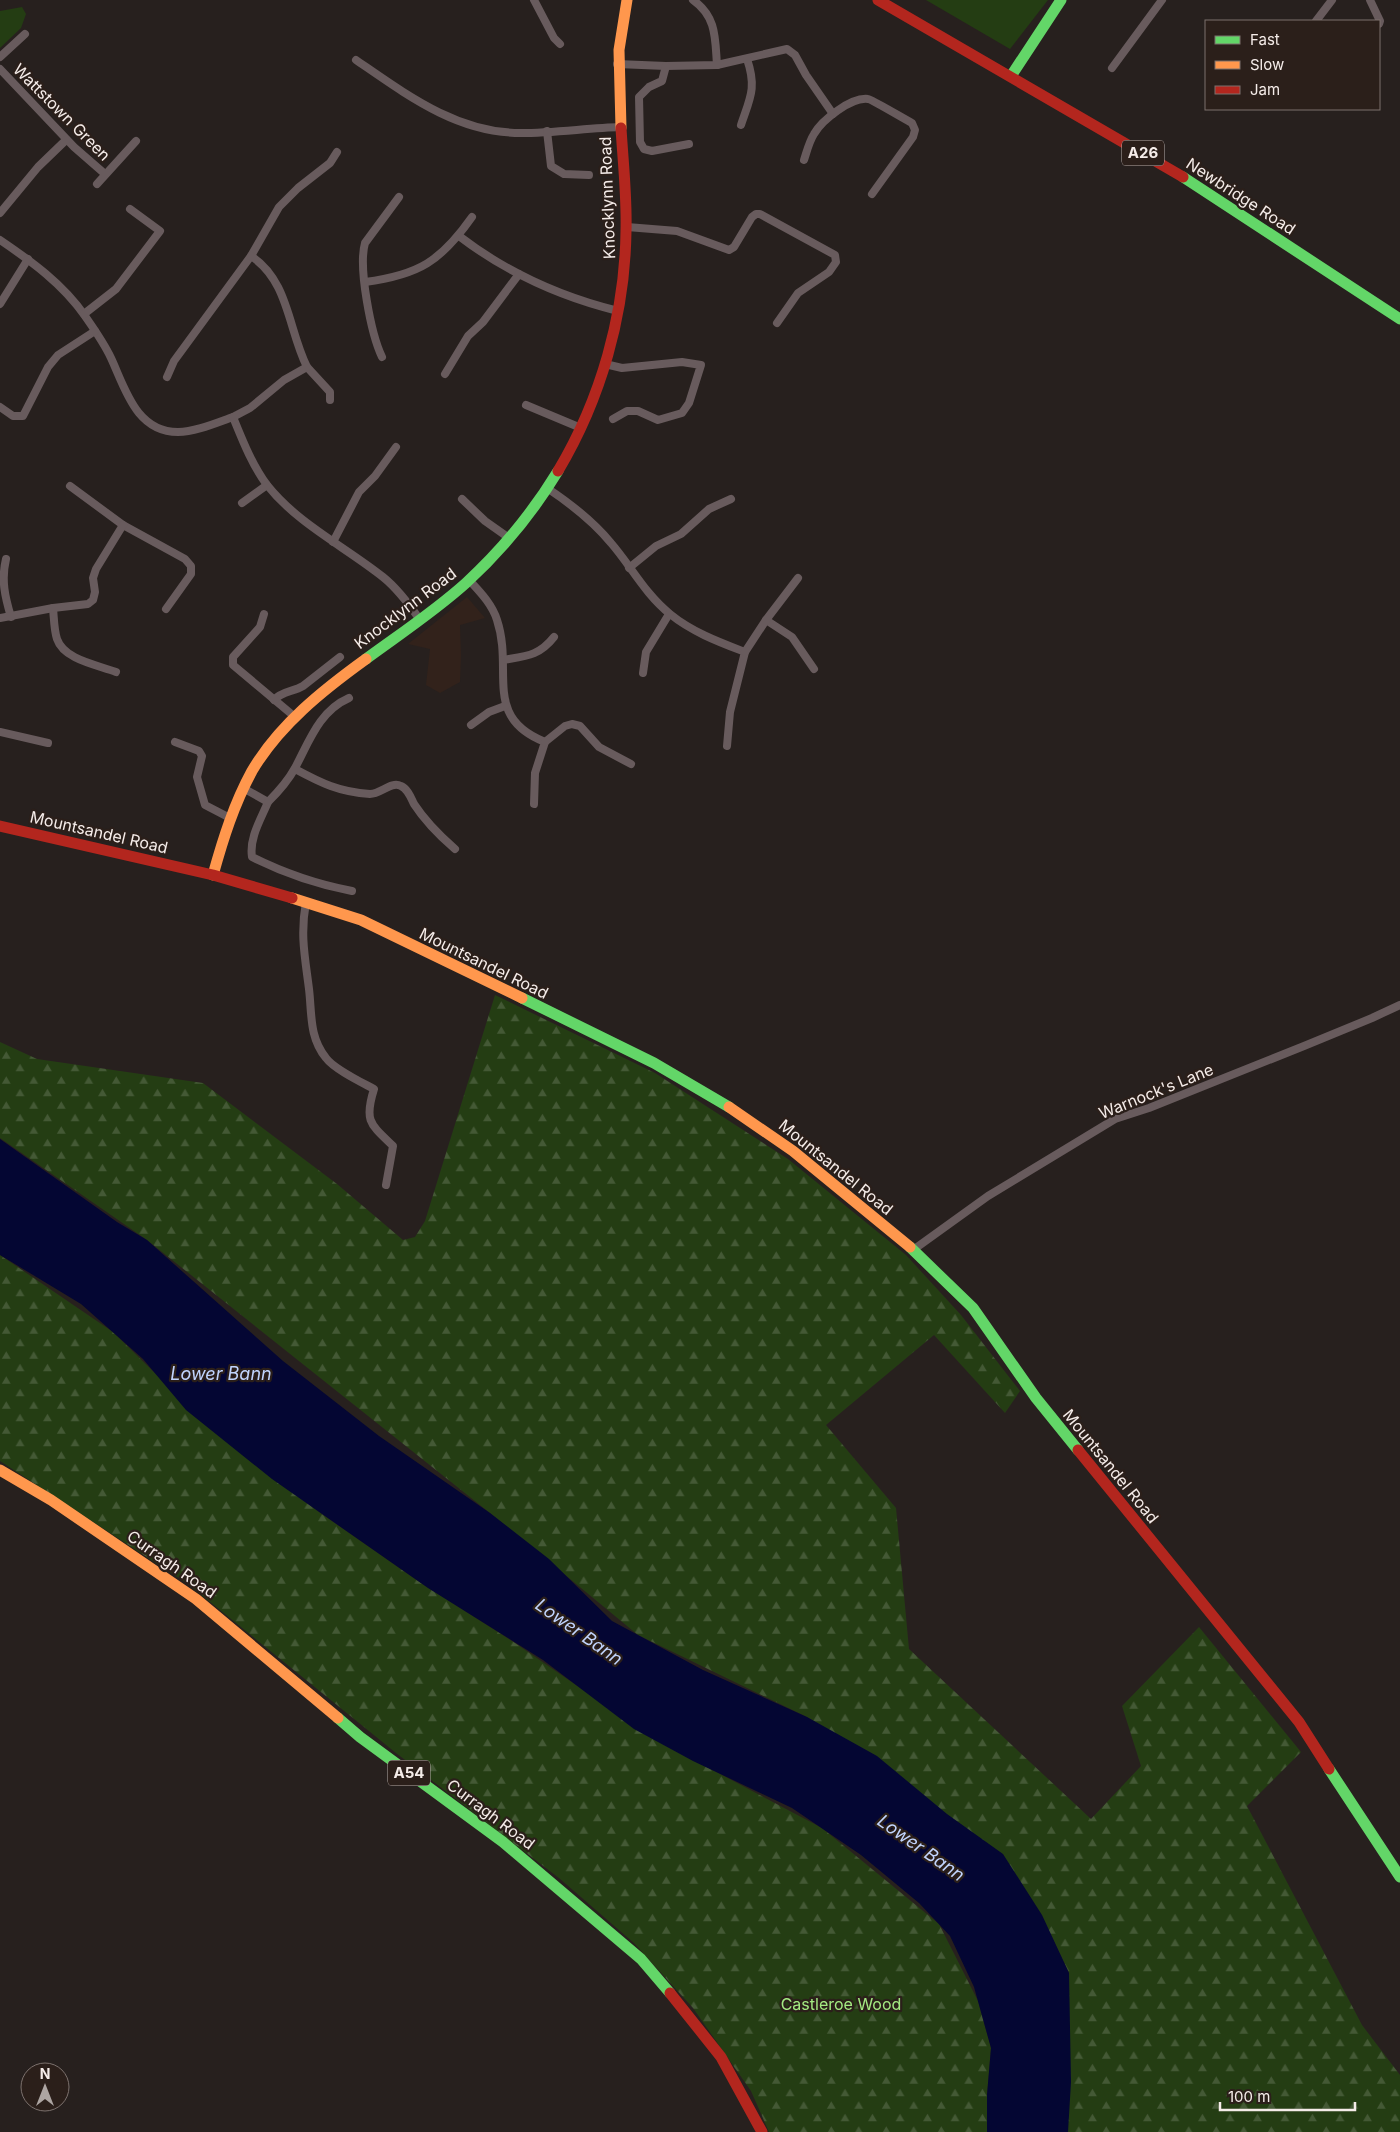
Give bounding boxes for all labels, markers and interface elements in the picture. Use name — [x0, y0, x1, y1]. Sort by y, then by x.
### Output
legend — [1205, 20, 1380, 110]
text: Fast — [1250, 30, 1280, 49]
text: Slow — [1250, 55, 1284, 74]
street label: Wattstown Green — [9, 59, 115, 165]
text: Jam — [1250, 80, 1280, 99]
street label: Knocklynn Road — [595, 136, 619, 260]
road number: A26 — [1122, 140, 1164, 166]
street label: Newbridge Road — [1183, 153, 1299, 239]
street label: Knocklynn Road — [350, 563, 460, 653]
street label: Mountsandel Road — [28, 806, 170, 858]
street label: Mountsandel Road — [416, 923, 552, 1003]
street label: Warnock's Lane — [1096, 1059, 1216, 1123]
street label: Mountsandel Road — [775, 1115, 897, 1219]
water label: Lower Bann — [170, 1363, 272, 1384]
street label: Mountsandel Road — [1059, 1405, 1163, 1527]
street label: Curragh Road — [123, 1526, 221, 1602]
water label: Lower Bann — [532, 1594, 627, 1669]
road number: A54 — [388, 1760, 430, 1786]
street label: Curragh Road — [443, 1774, 539, 1854]
water label: Lower Bann — [874, 1810, 969, 1885]
park label: Castleroe Wood — [781, 1994, 901, 2014]
north arrow — [20, 2062, 70, 2112]
text: N — [40, 2065, 50, 2082]
scale bar — [1220, 2080, 1355, 2112]
text: 100 m — [1228, 2087, 1270, 2106]

